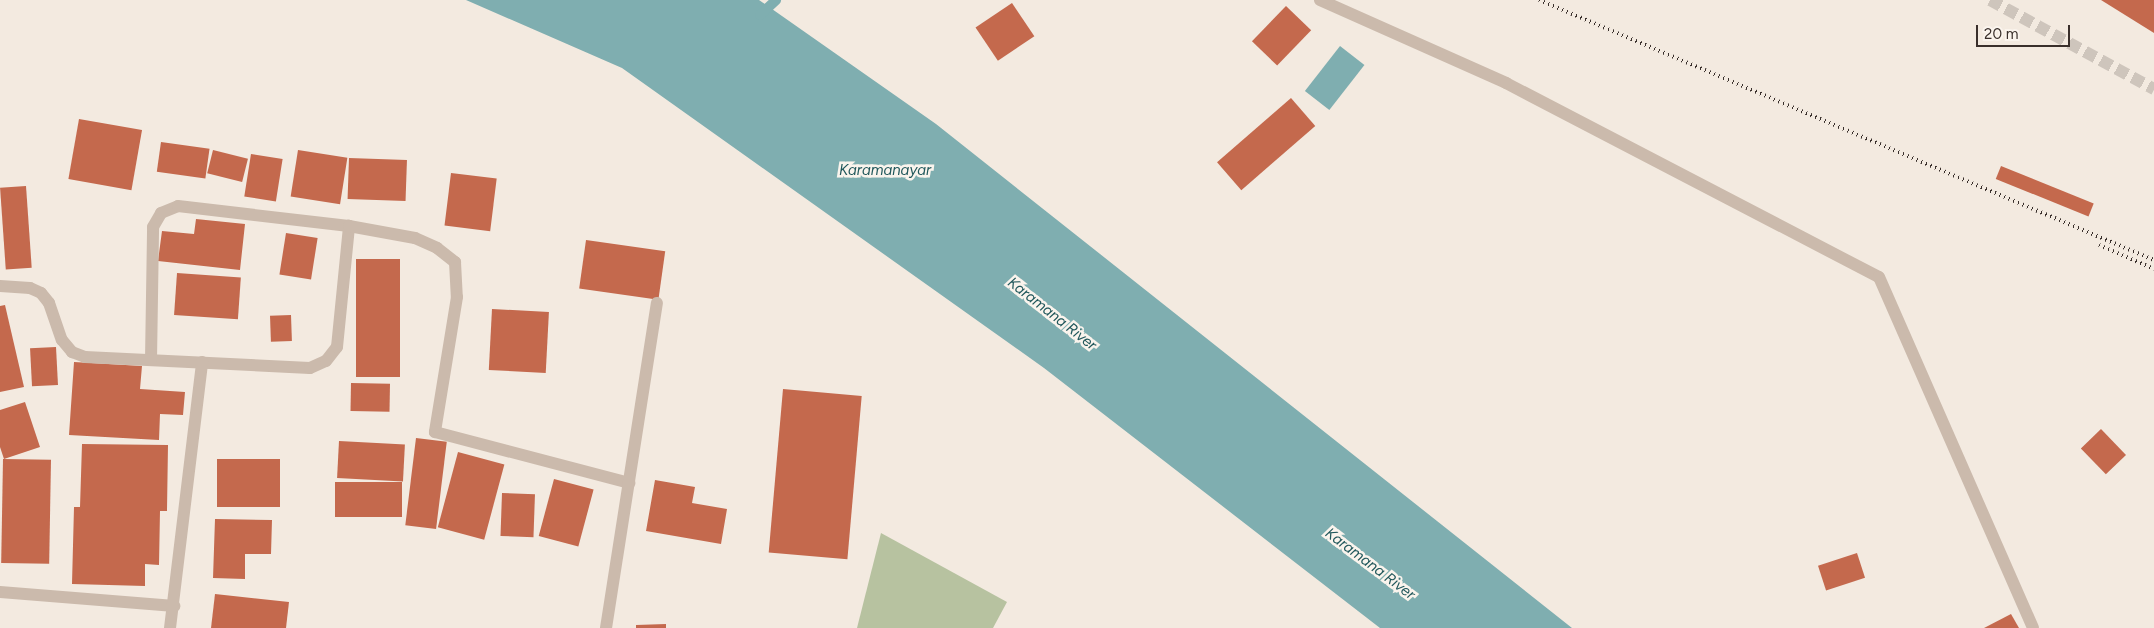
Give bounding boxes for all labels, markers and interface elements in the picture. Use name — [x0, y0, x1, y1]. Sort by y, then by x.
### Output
scale bar — [1979, 15, 2073, 47]
text: 20 m — [1984, 25, 2018, 43]
water label: Karamanayar — [839, 162, 931, 180]
water label: Karamana River — [1004, 274, 1100, 354]
water label: Karamana River — [1321, 524, 1419, 604]

